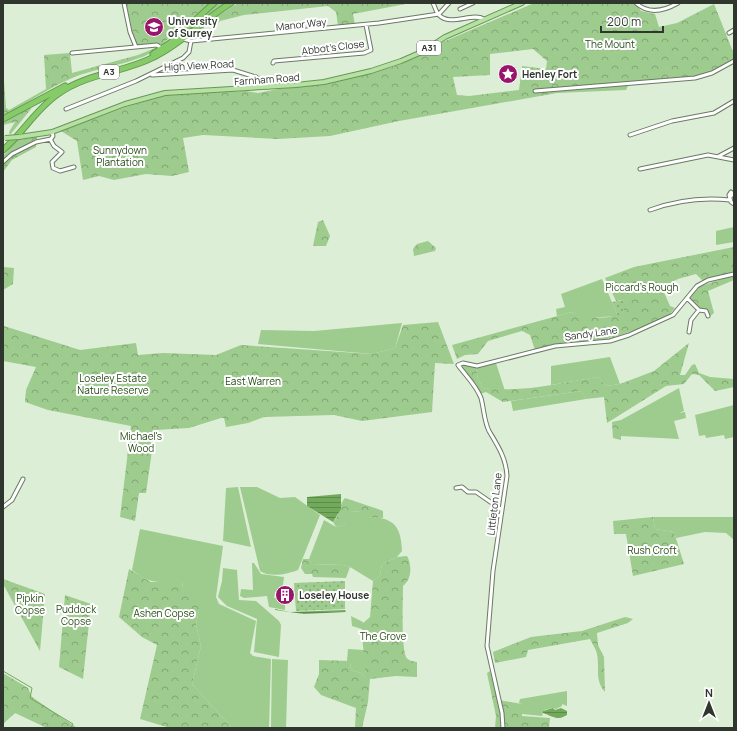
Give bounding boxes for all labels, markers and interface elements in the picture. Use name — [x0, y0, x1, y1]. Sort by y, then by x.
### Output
scale bar — [601, 8, 663, 34]
text: 200 m — [607, 13, 641, 30]
place label: University of Surrey — [168, 14, 218, 40]
street label: Manor Way — [275, 14, 328, 34]
school or university icon: University of Surrey — [143, 16, 165, 38]
street label: Abbot's Close — [301, 36, 365, 58]
park label: The Mount — [585, 37, 635, 51]
road number: A31 — [417, 41, 441, 55]
street label: High View Road — [164, 56, 235, 74]
place icon: Henley Fort — [497, 63, 519, 85]
road number: A3 — [99, 65, 119, 79]
place label: Henley Fort — [522, 67, 577, 81]
street label: Farnham Road — [234, 70, 300, 88]
park label: Sunnydown Plantation — [93, 143, 147, 169]
park label: Piccard's Rough — [606, 280, 679, 294]
street label: Sandy Lane — [564, 322, 618, 344]
park label: Loseley Estate Nature Reserve — [77, 371, 149, 397]
park label: East Warren — [225, 374, 281, 388]
park label: Michael's Wood — [120, 429, 162, 455]
street label: Littleton Lane — [483, 472, 505, 536]
park label: Rush Croft — [627, 543, 677, 557]
building icon: Loseley House — [274, 584, 296, 606]
place label: Loseley House — [299, 588, 369, 602]
park label: Pipkin Copse — [15, 591, 45, 617]
park label: Puddock Copse — [56, 602, 97, 628]
park label: Ashen Copse — [133, 606, 195, 620]
park label: The Grove — [360, 629, 407, 643]
north arrow — [689, 683, 729, 723]
text: N — [705, 685, 713, 700]

